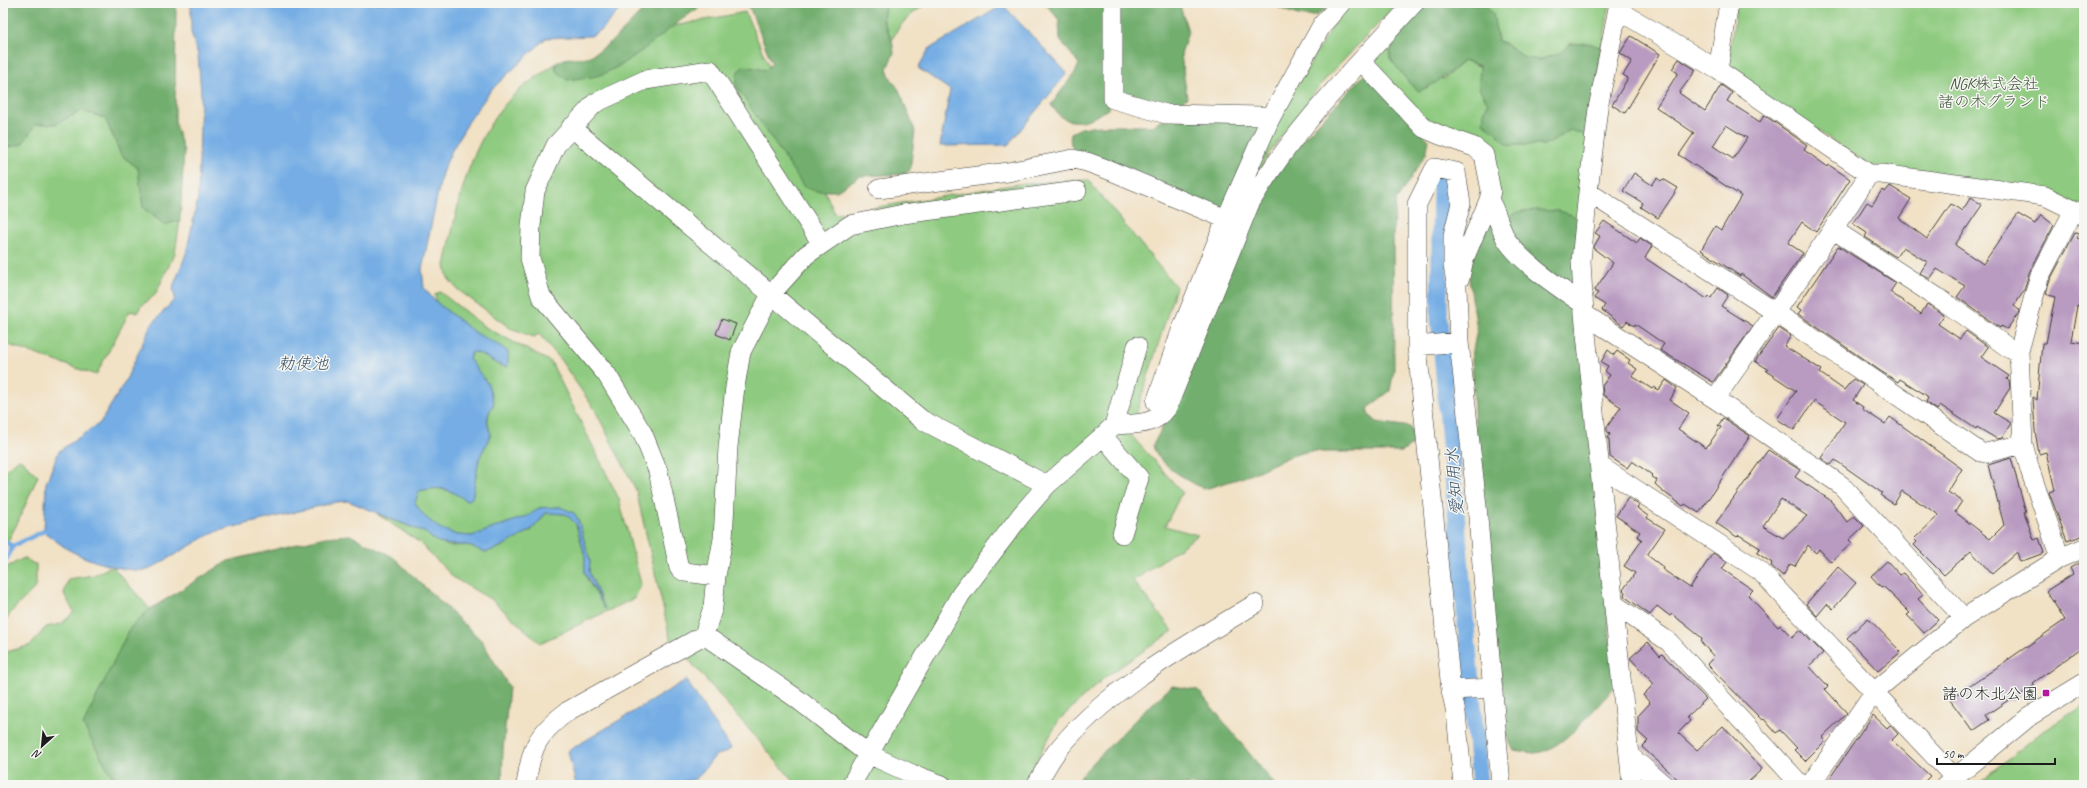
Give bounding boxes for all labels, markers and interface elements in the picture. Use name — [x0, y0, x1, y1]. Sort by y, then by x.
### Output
park label: NGK株式会社 諸の木グランド — [1938, 74, 2050, 112]
water label: 勅使池 — [278, 353, 329, 374]
water label: 愛知用水 — [1441, 447, 1468, 517]
place label: 諸の木北公園 — [1942, 684, 2038, 704]
marker: 諸の木北公園 — [2041, 688, 2051, 698]
north arrow — [22, 726, 62, 766]
scale bar — [1937, 740, 2055, 766]
text: N — [29, 746, 44, 763]
text: 50 m — [1943, 746, 1965, 762]

